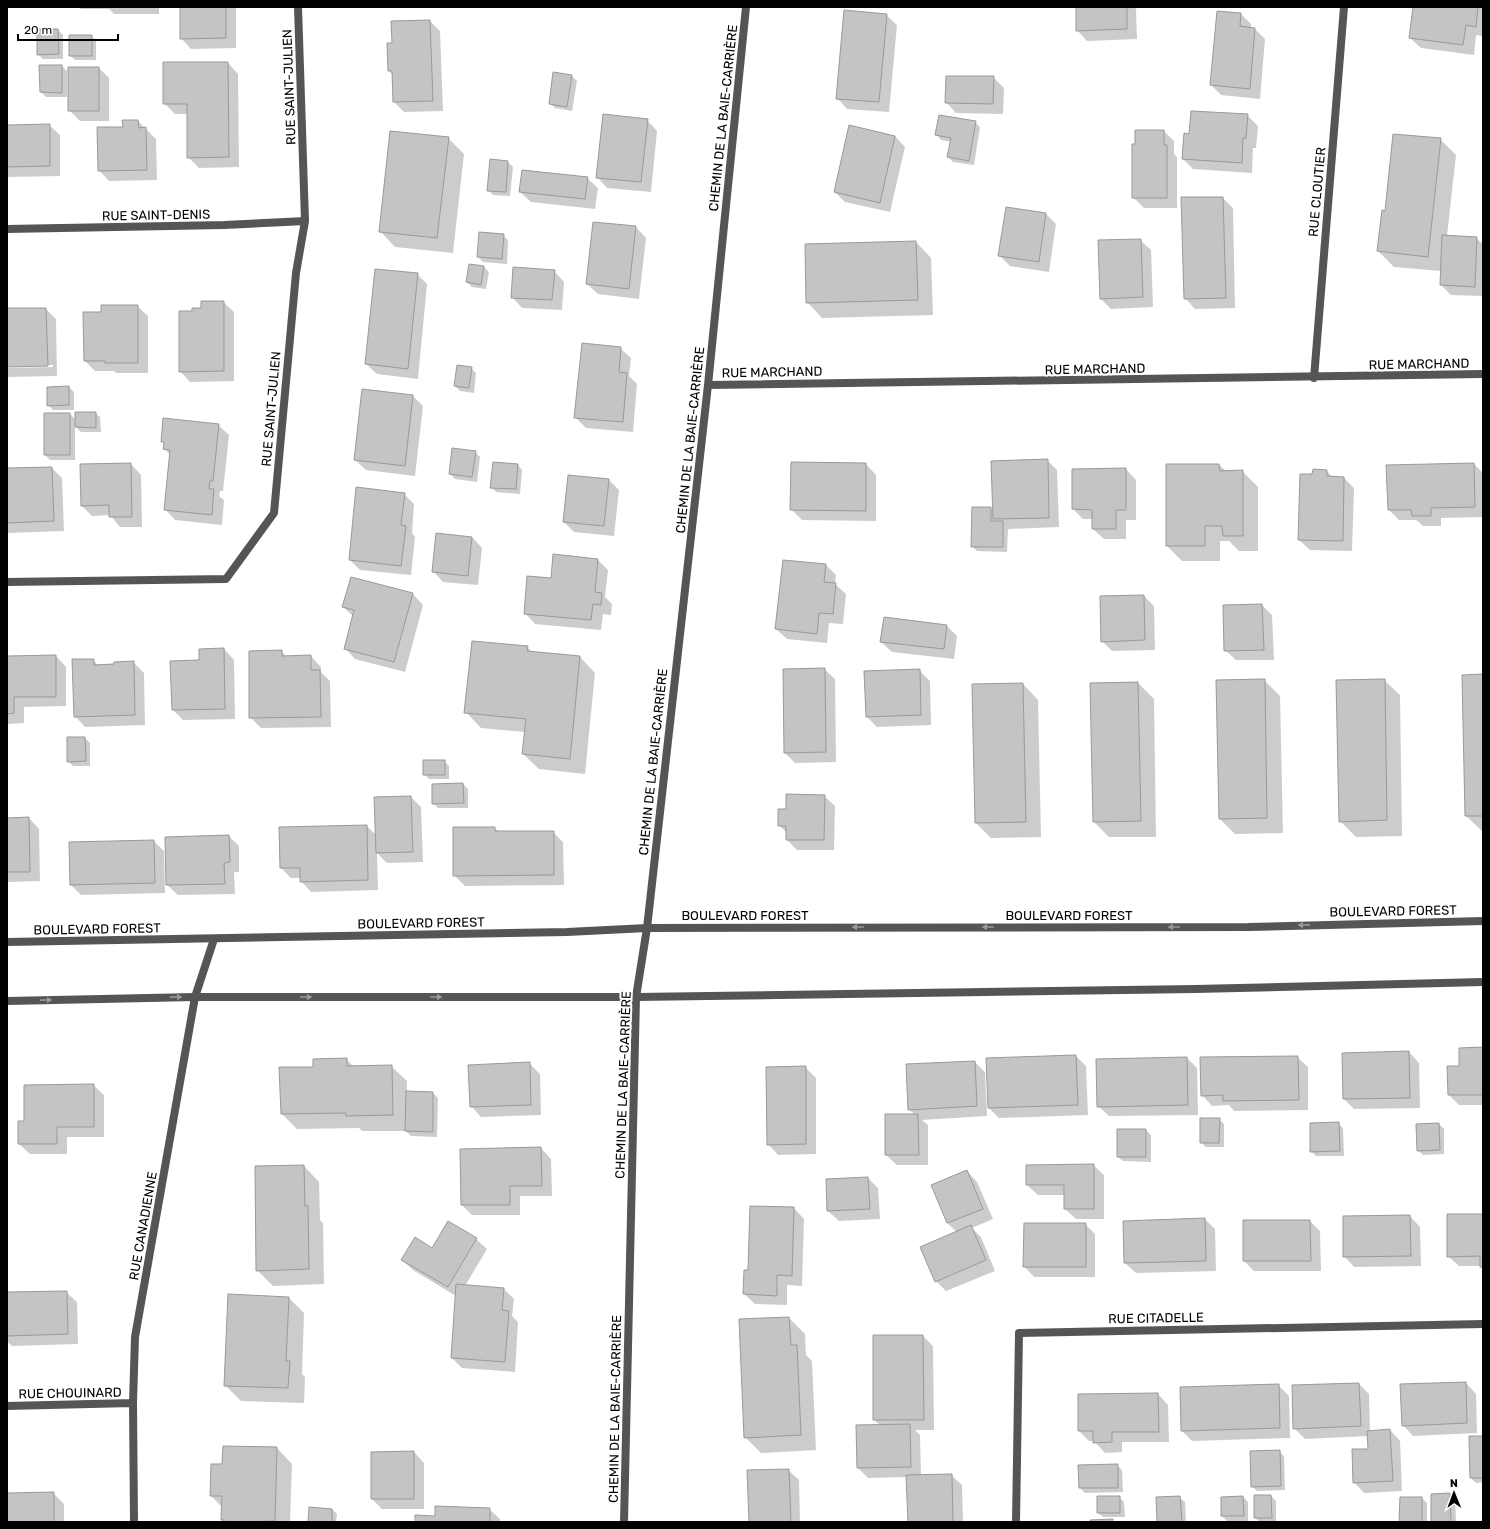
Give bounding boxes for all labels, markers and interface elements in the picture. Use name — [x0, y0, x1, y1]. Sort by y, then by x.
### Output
scale bar — [18, 16, 118, 42]
text: 20 m — [24, 23, 52, 37]
street label: CHEMIN DE LA BAIE-CARRIÈRE — [706, 24, 740, 212]
street label: RUE SAINT-JULIEN — [279, 29, 299, 145]
street label: RUE CLOUTIER — [1306, 147, 1328, 237]
street label: RUE SAINT-DENIS — [102, 207, 210, 223]
street label: CHEMIN DE LA BAIE-CARRIÈRE — [673, 346, 707, 534]
street label: RUE SAINT-JULIEN — [258, 351, 284, 467]
street label: RUE MARCHAND — [1368, 356, 1470, 372]
street label: RUE MARCHAND — [1044, 361, 1146, 377]
street label: RUE MARCHAND — [721, 364, 823, 380]
street label: CHEMIN DE LA BAIE-CARRIÈRE — [636, 668, 670, 856]
street label: BOULEVARD FOREST — [1329, 902, 1457, 920]
street label: BOULEVARD FOREST — [681, 908, 809, 923]
street label: BOULEVARD FOREST — [1005, 908, 1133, 923]
street label: BOULEVARD FOREST — [357, 914, 485, 932]
street label: BOULEVARD FOREST — [33, 920, 161, 938]
one-way arrow — [1298, 922, 1310, 929]
one-way arrow — [851, 924, 864, 930]
one-way arrow — [981, 924, 994, 930]
one-way arrow — [1167, 924, 1180, 930]
street label: CHEMIN DE LA BAIE-CARRIÈRE — [612, 991, 634, 1179]
one-way arrow — [170, 994, 183, 1000]
one-way arrow — [300, 994, 313, 1000]
one-way arrow — [430, 994, 443, 1000]
one-way arrow — [40, 997, 53, 1003]
street label: RUE CANADIENNE — [126, 1170, 160, 1281]
street label: RUE CITADELLE — [1108, 1310, 1204, 1326]
street label: CHEMIN DE LA BAIE-CARRIÈRE — [606, 1315, 624, 1503]
street label: RUE CHOUINARD — [18, 1385, 122, 1401]
north arrow — [1434, 1473, 1474, 1513]
text: N — [1450, 1477, 1458, 1490]

